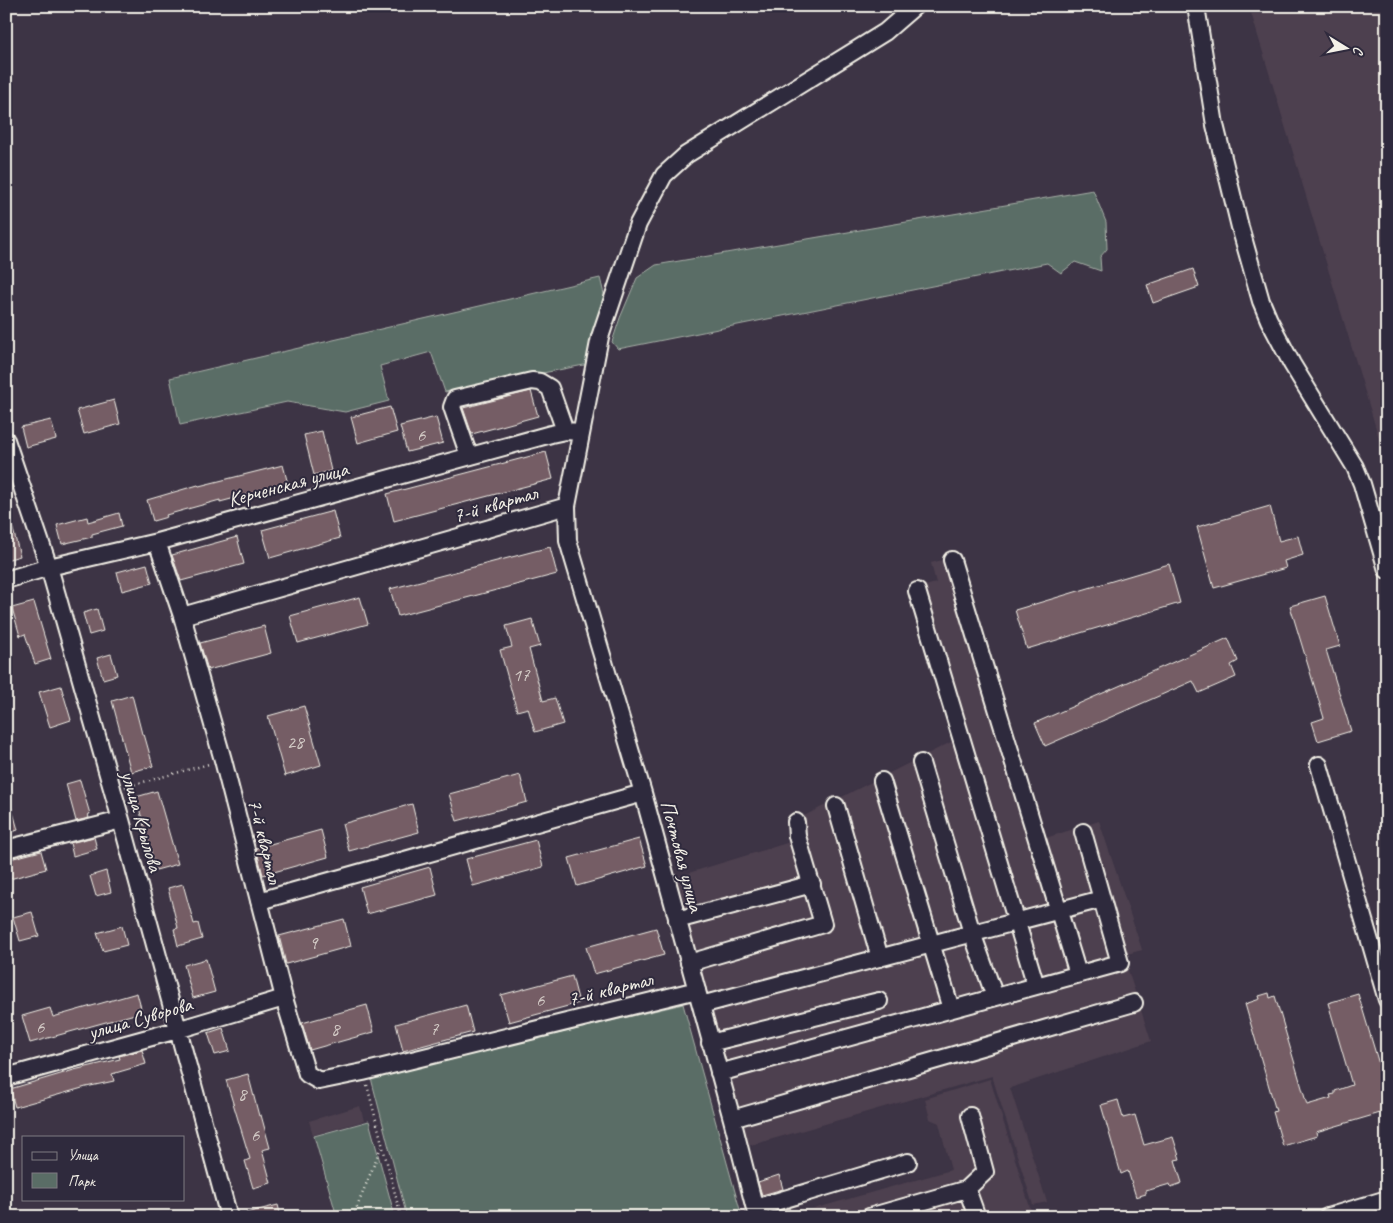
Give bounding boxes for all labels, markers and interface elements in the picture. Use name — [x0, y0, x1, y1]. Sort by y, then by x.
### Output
north arrow — [1320, 22, 1370, 72]
text: С — [1349, 45, 1367, 57]
house number: 6 — [417, 423, 427, 447]
street label: Керченская улица — [225, 455, 353, 513]
street label: 7-й квартал — [450, 479, 542, 528]
house number: 17 — [512, 663, 531, 687]
house number: 28 — [286, 730, 306, 754]
street label: улица Крылова — [115, 766, 169, 876]
street label: 7-й квартал — [242, 796, 288, 888]
street label: Почтовая улица — [655, 797, 710, 916]
house number: 9 — [309, 931, 319, 955]
street label: 7-й квартал — [565, 966, 657, 1012]
house number: 6 — [536, 988, 546, 1012]
street label: улица Суворова — [83, 990, 197, 1046]
house number: 6 — [36, 1015, 46, 1039]
house number: 8 — [331, 1017, 342, 1041]
house number: 7 — [430, 1017, 440, 1041]
house number: 8 — [238, 1082, 249, 1106]
house number: 6 — [251, 1123, 261, 1147]
legend — [22, 1136, 185, 1200]
text: Улица — [68, 1146, 99, 1165]
text: Парк — [68, 1172, 96, 1191]

